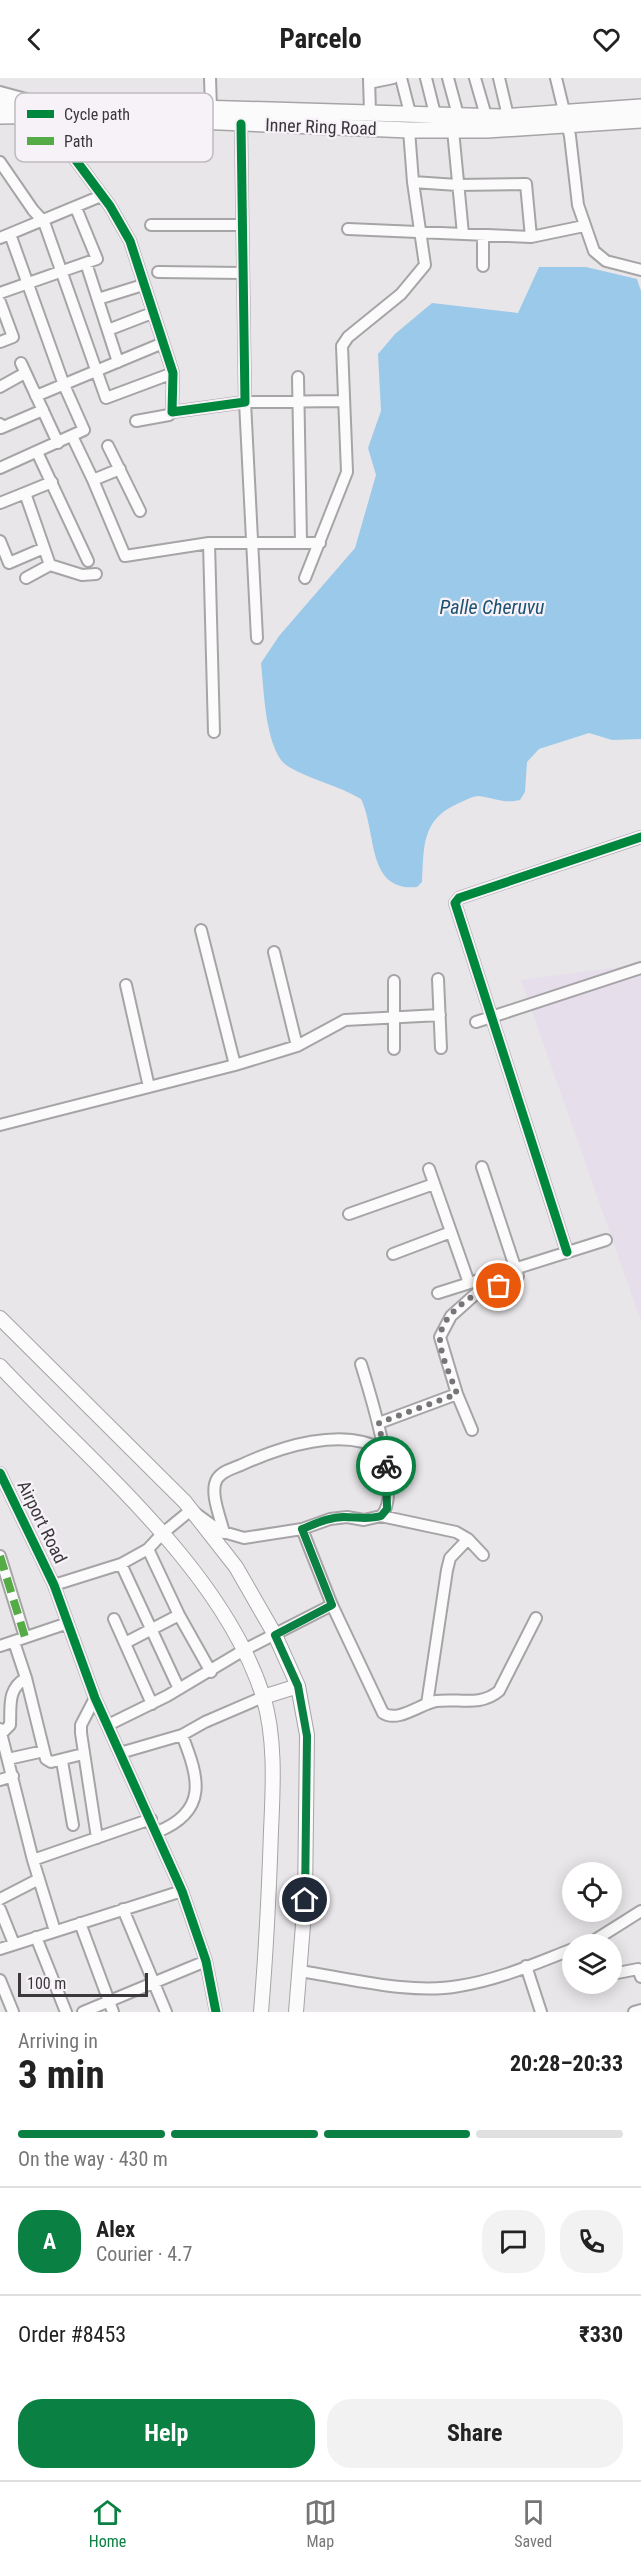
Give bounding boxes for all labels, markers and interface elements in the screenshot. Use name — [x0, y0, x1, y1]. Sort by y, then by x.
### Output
icon: back — [18, 23, 51, 56]
text: Parcelo — [279, 23, 362, 55]
icon: heart — [590, 23, 623, 56]
legend — [15, 93, 213, 162]
text: Cycle path — [64, 105, 130, 124]
street label: Inner Ring Road — [265, 114, 377, 139]
text: Path — [64, 132, 93, 151]
water label: Palle Cheruvu — [440, 595, 544, 619]
pin — [473, 1260, 524, 1311]
icon: bag — [482, 1269, 515, 1302]
courier — [356, 1436, 416, 1496]
icon: bike — [370, 1450, 403, 1483]
street label: Airport Road — [13, 1477, 71, 1567]
map controls — [562, 1862, 622, 1994]
button: locate — [562, 1862, 622, 1922]
pin — [279, 1874, 330, 1925]
icon: home — [288, 1883, 321, 1916]
button: layers — [562, 1934, 622, 1994]
scale bar — [18, 1970, 148, 1998]
text: 100 m — [27, 1974, 66, 1993]
text: Arriving in — [18, 2029, 98, 2053]
text: 20:28–20:33 — [510, 2051, 623, 2076]
text: 3 min — [18, 2052, 105, 2098]
text: On the way · 430 m — [18, 2147, 168, 2171]
button: chat — [482, 2210, 545, 2273]
button: phone — [560, 2210, 623, 2273]
text: Alex — [96, 2217, 135, 2242]
text: A — [43, 2229, 56, 2254]
text: Courier · 4.7 — [96, 2242, 192, 2266]
text: Order #8453 — [18, 2322, 126, 2347]
text: ₹330 — [579, 2322, 623, 2347]
button: Help — [18, 2399, 315, 2468]
button: Share — [327, 2399, 623, 2468]
tab: Home — [89, 2496, 126, 2551]
tab: Map — [304, 2496, 337, 2551]
tab: Saved — [514, 2496, 552, 2551]

